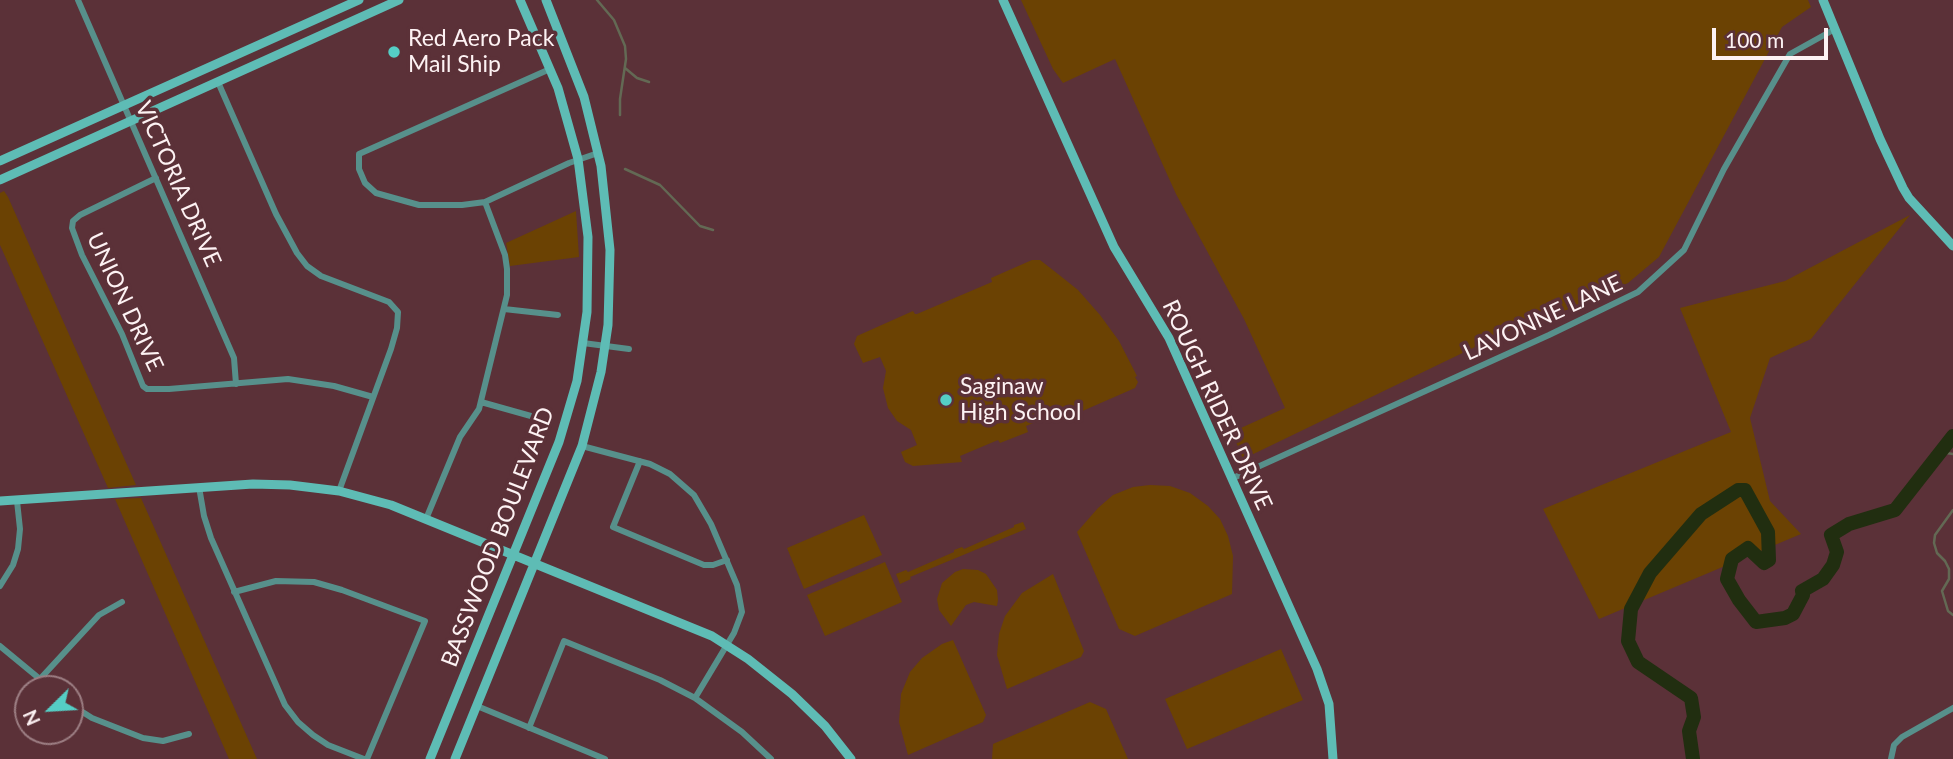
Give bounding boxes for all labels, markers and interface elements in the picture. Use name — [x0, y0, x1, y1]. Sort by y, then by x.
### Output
scale bar — [1715, 14, 1830, 58]
place label: Red Aero Pack Mail Ship — [408, 25, 554, 79]
text: 100 m — [1725, 27, 1784, 52]
marker: Red Aero Pack Mail Ship — [386, 44, 402, 60]
street label: VICTORIA DRIVE — [129, 97, 227, 271]
street label: UNION DRIVE — [81, 228, 169, 376]
street label: LAVONNE LANE — [1459, 269, 1627, 367]
street label: ROUGH RIDER DRIVE — [1156, 295, 1278, 515]
place label: Saginaw High School — [960, 373, 1081, 427]
marker: Saginaw High School — [938, 392, 954, 408]
street label: BASSWOOD BOULEVARD — [436, 403, 560, 671]
north arrow — [14, 675, 84, 745]
text: N — [18, 707, 45, 729]

